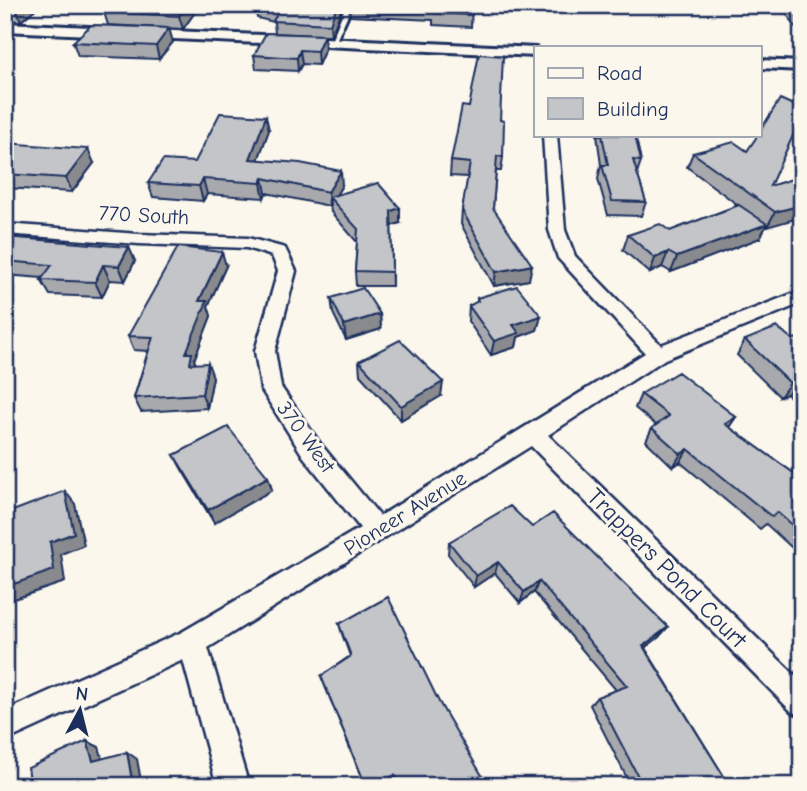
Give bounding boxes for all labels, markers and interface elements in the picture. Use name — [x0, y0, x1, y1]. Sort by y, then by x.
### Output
legend — [534, 46, 762, 136]
text: Road — [597, 61, 642, 85]
text: Building — [597, 97, 669, 121]
street label: 770 South — [98, 201, 190, 229]
street label: 370 West — [272, 397, 341, 478]
street label: Pioneer Avenue — [339, 466, 471, 560]
street label: Trappers Pond Court — [581, 482, 753, 654]
north arrow — [46, 676, 116, 746]
text: N — [74, 682, 89, 706]

